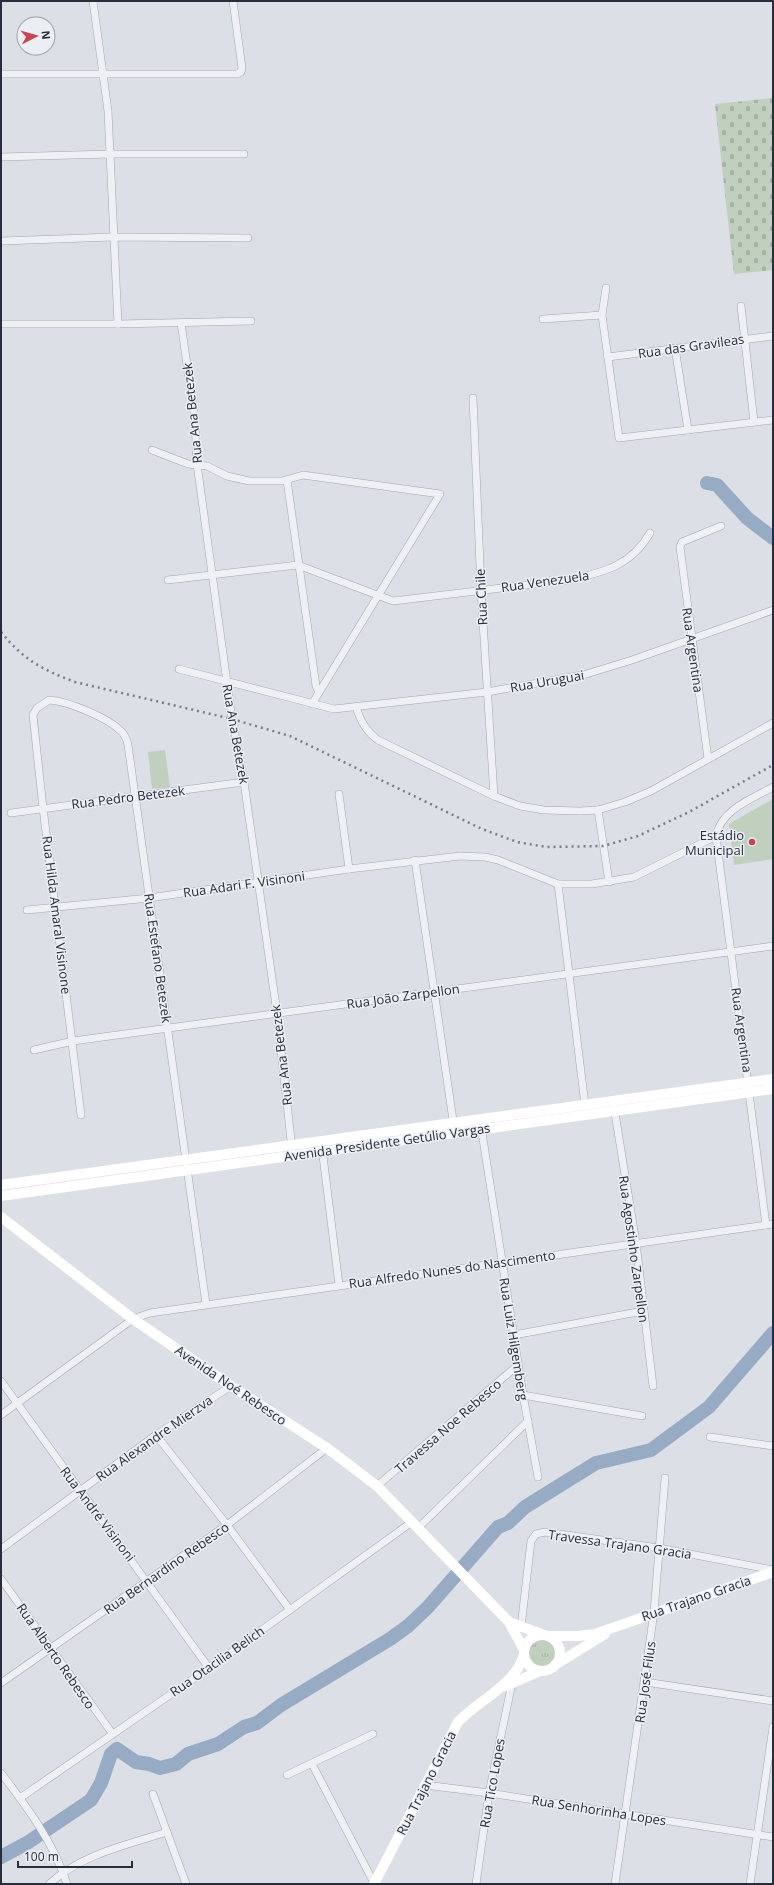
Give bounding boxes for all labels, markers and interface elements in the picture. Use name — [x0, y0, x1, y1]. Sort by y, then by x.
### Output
north arrow — [16, 16, 56, 56]
text: N — [39, 30, 54, 40]
street label: Rua das Gravileas — [637, 330, 745, 362]
street label: Rua Ana Betezek — [178, 362, 206, 464]
street label: Rua Venezuela — [500, 566, 590, 596]
street label: Rua Chile — [471, 568, 491, 626]
street label: Rua Argentina — [678, 606, 708, 694]
street label: Rua Uruguai — [509, 666, 585, 696]
street label: Rua Ana Betezek — [218, 683, 254, 786]
street label: Rua Pedro Betezek — [70, 781, 186, 813]
place label: Estádio Municipal — [685, 826, 744, 859]
street label: Rua Hilda Amaral Visinone — [38, 835, 76, 995]
marker: Estádio Municipal — [747, 837, 757, 847]
street label: Rua Adari F. Visinoni — [182, 867, 306, 901]
street label: Rua Estefano Betezek — [140, 892, 176, 1024]
street label: Rua João Zarpellon — [345, 979, 461, 1013]
street label: Rua Argentina — [727, 986, 757, 1074]
street label: Rua Ana Betezek — [266, 1003, 296, 1106]
street label: Avenida Presidente Getúlio Vargas — [283, 1119, 491, 1165]
street label: Rua Agostinho Zarpellon — [615, 1174, 653, 1324]
street label: Rua Alfredo Nunes do Nascimento — [348, 1246, 557, 1292]
street label: Rua Luiz Hilgemberg — [495, 1276, 533, 1402]
street label: Avenida Noé Rebesco — [172, 1341, 290, 1429]
street label: Travessa Noe Rebesco — [391, 1375, 505, 1477]
street label: Rua Alexandre Mierzva — [92, 1391, 216, 1485]
street label: Rua André Visinoni — [56, 1463, 140, 1565]
street label: Rua Bernardino Rebesco — [100, 1518, 232, 1618]
street label: Travessa Trajano Gracia — [547, 1525, 693, 1563]
street label: Rua Trajano Gracia — [639, 1571, 753, 1625]
street label: Rua Alberto Rebesco — [13, 1600, 99, 1713]
street label: Rua Otacilia Belich — [166, 1622, 268, 1700]
street label: Rua José Filus — [630, 1640, 660, 1724]
street label: Rua Trajano Gracia — [392, 1728, 460, 1838]
street label: Rua Tico Lopes — [475, 1737, 509, 1829]
street label: Rua Senhorinha Lopes — [530, 1790, 668, 1830]
scale bar — [18, 1843, 132, 1869]
text: 100 m — [24, 1848, 59, 1865]

